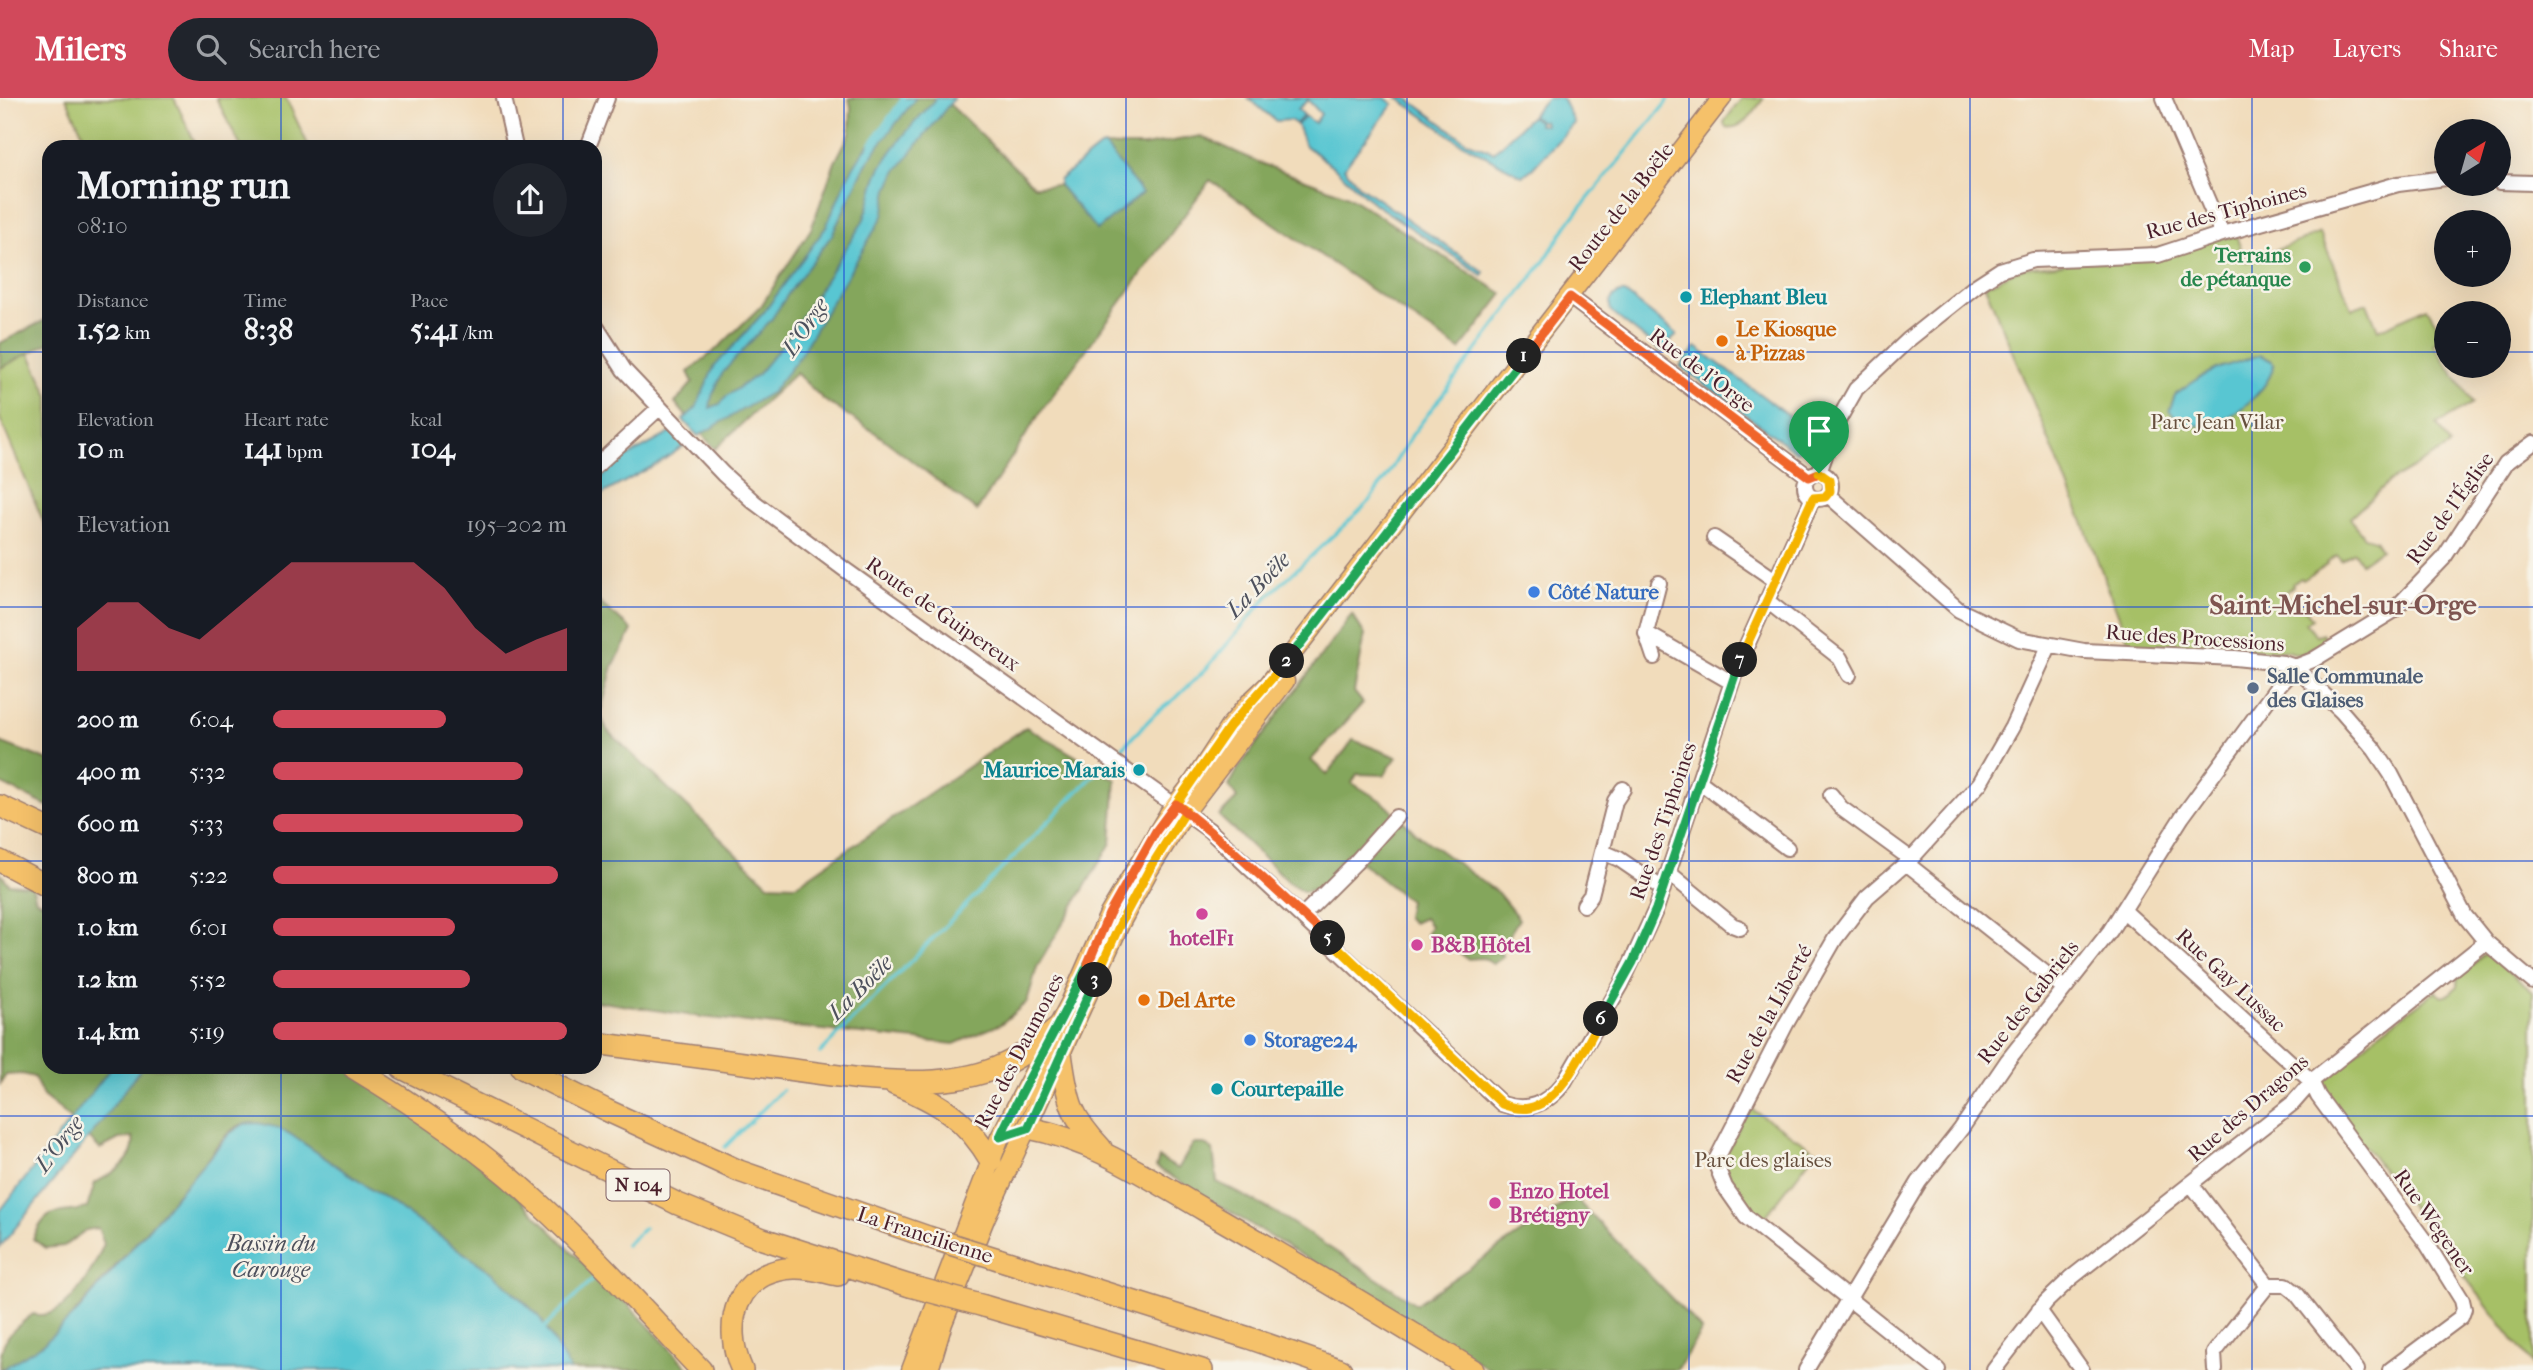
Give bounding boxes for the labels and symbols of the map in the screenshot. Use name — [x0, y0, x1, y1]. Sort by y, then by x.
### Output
north arrow — [2434, 119, 2511, 196]
street label: Route de la Boële — [1563, 138, 1679, 276]
street label: Rue des Tiphoines — [2143, 178, 2309, 244]
place label: Terrains de pétanque — [2181, 243, 2292, 291]
marker: Terrains de pétanque — [2297, 259, 2313, 275]
place label: Elephant Bleu — [1700, 285, 1827, 309]
marker: Elephant Bleu — [1678, 289, 1694, 305]
water label: L'Orge — [775, 292, 834, 363]
place label: Le Kiosque à Pizzas — [1736, 317, 1837, 365]
street label: Rue de l'Orge — [1645, 323, 1759, 417]
marker: Le Kiosque à Pizzas — [1714, 333, 1730, 349]
pin: 1 — [1506, 338, 1542, 374]
pin — [1789, 401, 1849, 473]
park label: Parc Jean Vilar — [2150, 410, 2284, 434]
street label: Rue de l'Église — [2401, 447, 2499, 569]
water label: La Boële — [1219, 546, 1296, 625]
street label: Route de Guipereux — [861, 552, 1025, 676]
place label: Côté Nature — [1548, 580, 1659, 604]
marker: Côté Nature — [1526, 584, 1542, 600]
district label: Saint-Michel-sur-Orge — [2209, 588, 2477, 621]
street label: Rue des Processions — [2105, 620, 2286, 656]
pin: 7 — [1722, 642, 1758, 678]
pin: 2 — [1270, 644, 1304, 678]
place label: Salle Communale des Glaises — [2267, 664, 2424, 712]
marker: Salle Communale des Glaises — [2245, 680, 2261, 696]
street label: Rue des Tiphoines — [1625, 739, 1701, 903]
place label: Maurice Marais — [983, 758, 1125, 782]
marker: Maurice Marais — [1131, 762, 1147, 778]
marker: hotelF1 — [1194, 906, 1210, 922]
pin: 5 — [1310, 920, 1346, 956]
street label: Rue Gay Lussac — [2171, 923, 2291, 1037]
place label: hotelF1 — [1169, 926, 1234, 950]
place label: B&B Hôtel — [1431, 933, 1531, 957]
street label: Rue des Gabriels — [1972, 935, 2084, 1068]
marker: B&B Hôtel — [1409, 937, 1425, 953]
street label: Rue de la Liberté — [1721, 940, 1817, 1088]
water label: La Boële — [820, 949, 899, 1028]
pin: 3 — [1078, 962, 1112, 998]
street label: Rue des Daumones — [969, 969, 1069, 1133]
place label: Del Arte — [1158, 988, 1236, 1012]
marker: Del Arte — [1136, 992, 1152, 1008]
pin: 6 — [1584, 1002, 1618, 1037]
place label: Storage24 — [1264, 1028, 1358, 1053]
marker: Storage24 — [1242, 1032, 1258, 1048]
street label: Rue des Dragons — [2183, 1049, 2313, 1167]
place label: Courtepaille — [1231, 1077, 1344, 1101]
marker: Courtepaille — [1209, 1081, 1225, 1097]
water label: L'Orge — [27, 1110, 90, 1179]
park label: Parc des glaises — [1694, 1148, 1832, 1172]
street label: Rue Wegener — [2389, 1164, 2479, 1280]
road number: N 104 — [606, 1170, 670, 1200]
place label: Enzo Hotel Brétigny — [1509, 1179, 1609, 1227]
marker: Enzo Hotel Brétigny — [1487, 1195, 1503, 1211]
street label: La Francilienne — [854, 1202, 996, 1268]
water label: Bassin du Carouge — [224, 1230, 316, 1283]

